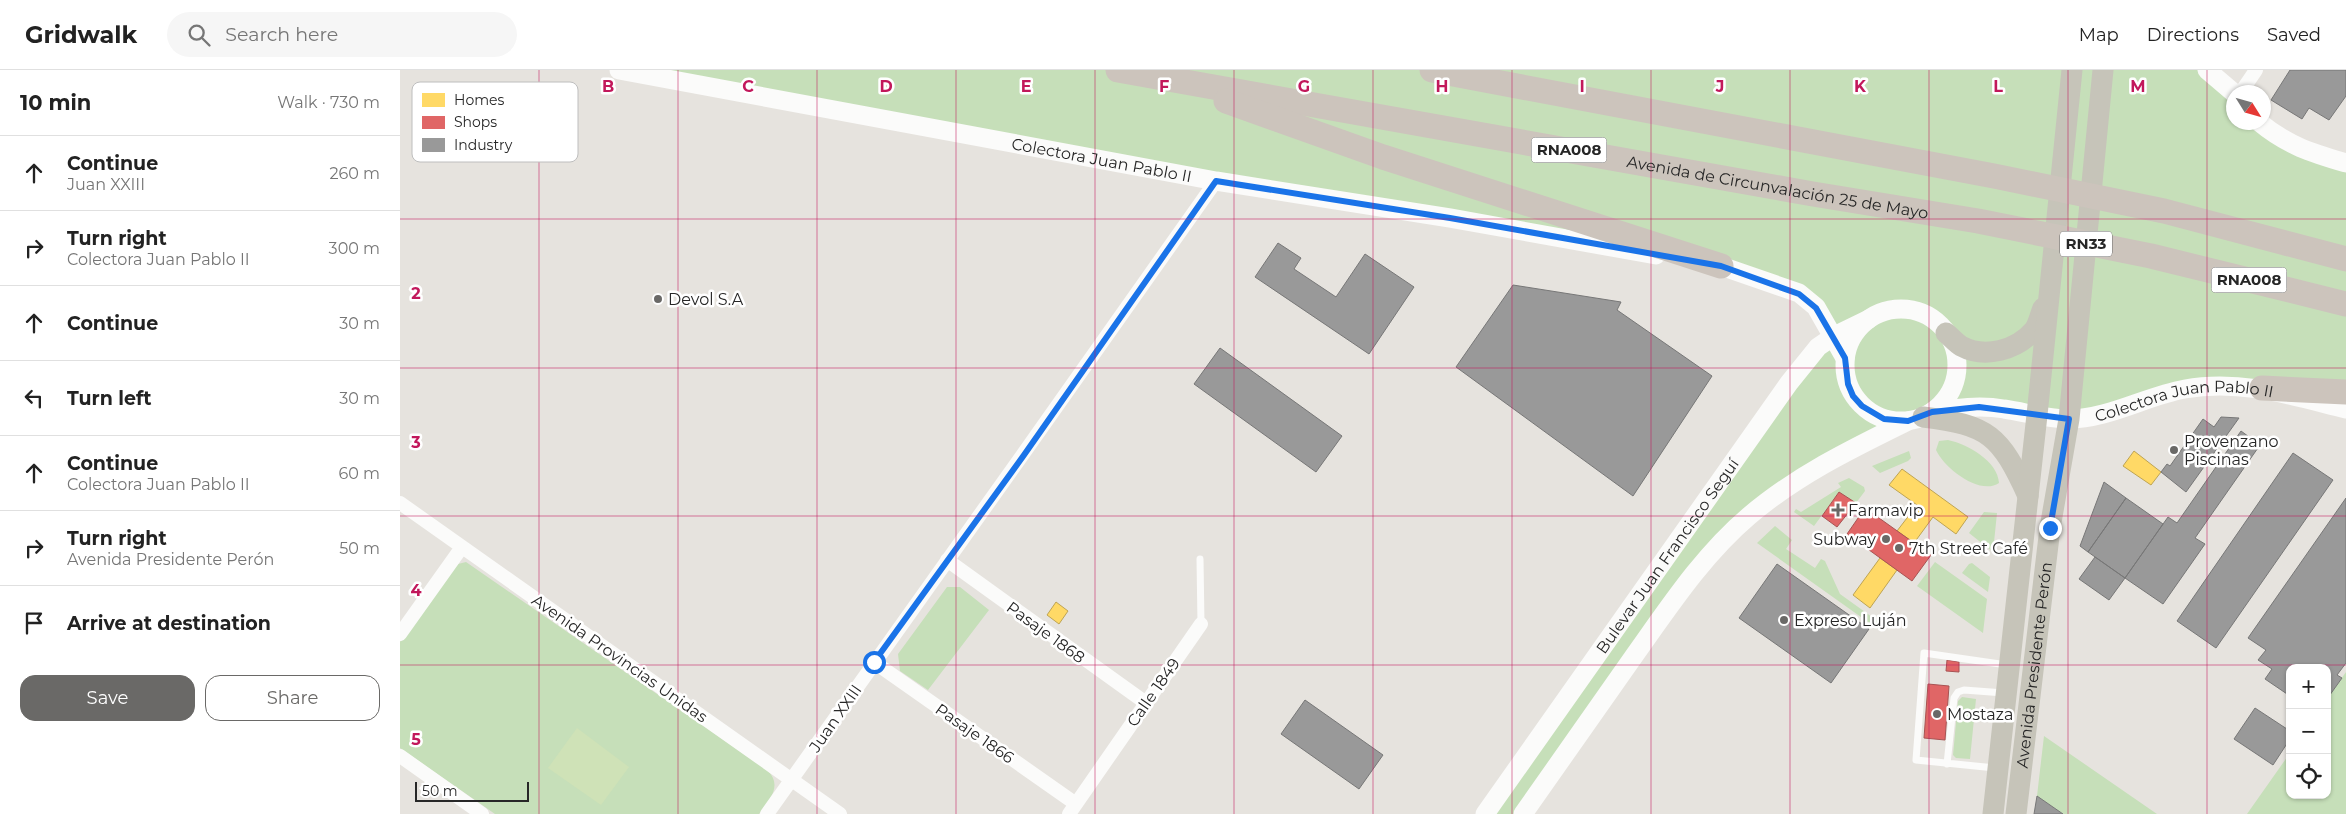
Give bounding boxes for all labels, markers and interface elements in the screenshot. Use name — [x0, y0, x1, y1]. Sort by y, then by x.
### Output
search box — [167, 12, 517, 57]
text: Gridwalk — [25, 20, 137, 49]
icon: search — [185, 21, 213, 49]
text: Search here — [225, 23, 338, 46]
text: Map — [2079, 24, 2119, 46]
text: Directions — [2147, 24, 2239, 46]
text: Saved — [2267, 24, 2321, 46]
text: B — [602, 77, 614, 96]
text: C — [742, 77, 754, 96]
text: D — [879, 77, 893, 96]
text: E — [1021, 77, 1031, 96]
text: F — [1159, 77, 1169, 96]
text: G — [1298, 77, 1310, 96]
text: H — [1436, 77, 1448, 96]
text: I — [1579, 77, 1585, 96]
text: J — [1715, 77, 1724, 96]
text: K — [1854, 77, 1867, 96]
text: L — [1993, 77, 2003, 96]
text: M — [2130, 77, 2146, 96]
legend — [412, 82, 578, 162]
north arrow — [2226, 85, 2271, 130]
text: 10 min — [20, 90, 91, 115]
text: Homes — [454, 91, 504, 109]
text: Walk · 730 m — [277, 93, 380, 112]
text: Shops — [454, 113, 497, 131]
street label: Colectora Juan Pablo II — [1010, 134, 1193, 186]
text: Industry — [454, 136, 513, 154]
road number: RNA008 — [1532, 138, 1606, 162]
text: Continue — [67, 152, 158, 175]
street label: Avenida de Circunvalación 25 de Mayo — [1625, 152, 1930, 223]
icon: ahead — [20, 159, 48, 187]
text: 260 m — [329, 164, 380, 183]
text: Juan XXIII — [67, 175, 145, 194]
text: Turn right — [67, 227, 167, 250]
road number: RN33 — [2060, 232, 2112, 256]
icon: right — [20, 234, 48, 262]
text: 300 m — [329, 239, 380, 258]
text: Colectora Juan Pablo II — [67, 250, 250, 269]
road number: RNA008 — [2212, 268, 2286, 292]
text: 2 — [411, 284, 421, 303]
place label: Devol S.A — [668, 290, 744, 309]
marker: Devol S.A — [652, 293, 664, 305]
icon: ahead — [20, 309, 48, 337]
text: Continue — [67, 312, 158, 335]
text: 30 m — [339, 314, 380, 333]
street label: Colectora Juan Pablo II — [2093, 377, 2275, 426]
icon: left — [20, 384, 48, 412]
text: Turn left — [67, 387, 152, 410]
text: 30 m — [339, 389, 380, 408]
place label: Provenzano Piscinas — [2184, 432, 2279, 469]
text: 3 — [410, 433, 421, 452]
marker: Provenzano Piscinas — [2168, 444, 2180, 456]
text: Continue — [67, 452, 158, 475]
street label: Bulevar Juan Francisco Seguí — [1592, 454, 1743, 657]
icon: ahead — [20, 459, 48, 487]
text: 60 m — [338, 464, 380, 483]
text: Colectora Juan Pablo II — [67, 475, 250, 494]
place label: Farmavip — [1848, 501, 1924, 520]
marker: Farmavip — [1832, 504, 1844, 516]
route end — [2039, 517, 2062, 540]
text: Turn right — [67, 527, 167, 550]
place label: Subway — [1813, 530, 1876, 549]
marker: Subway — [1880, 533, 1892, 545]
icon: right — [20, 534, 48, 562]
text: 50 m — [339, 539, 380, 558]
place label: 7th Street Café — [1909, 539, 2028, 558]
marker: 7th Street Café — [1893, 542, 1905, 554]
text: Avenida Presidente Perón — [67, 550, 274, 569]
street label: Avenida Presidente Perón — [2013, 561, 2056, 769]
text: 4 — [410, 581, 422, 600]
street label: Avenida Provincias Unidas — [528, 590, 711, 727]
street label: Pasaje 1868 — [1003, 598, 1089, 667]
icon: arrive — [20, 609, 48, 637]
place label: Expreso Luján — [1794, 611, 1906, 630]
text: Arrive at destination — [67, 612, 271, 635]
marker: Expreso Luján — [1778, 614, 1790, 626]
route start — [863, 651, 886, 674]
street label: Calle 1849 — [1123, 654, 1184, 730]
map controls — [2286, 664, 2331, 799]
button: + — [2286, 664, 2331, 709]
button: Save — [20, 675, 195, 721]
button: Share — [205, 675, 380, 721]
street label: Juan XXIII — [805, 681, 866, 757]
street label: Pasaje 1866 — [932, 699, 1018, 768]
place label: Mostaza — [1947, 705, 2013, 724]
marker: Mostaza — [1931, 708, 1943, 720]
button: − — [2286, 709, 2331, 754]
text: 5 — [411, 730, 421, 749]
button: locate — [2286, 754, 2331, 799]
scale bar — [415, 779, 529, 802]
text: 50 m — [422, 782, 458, 800]

